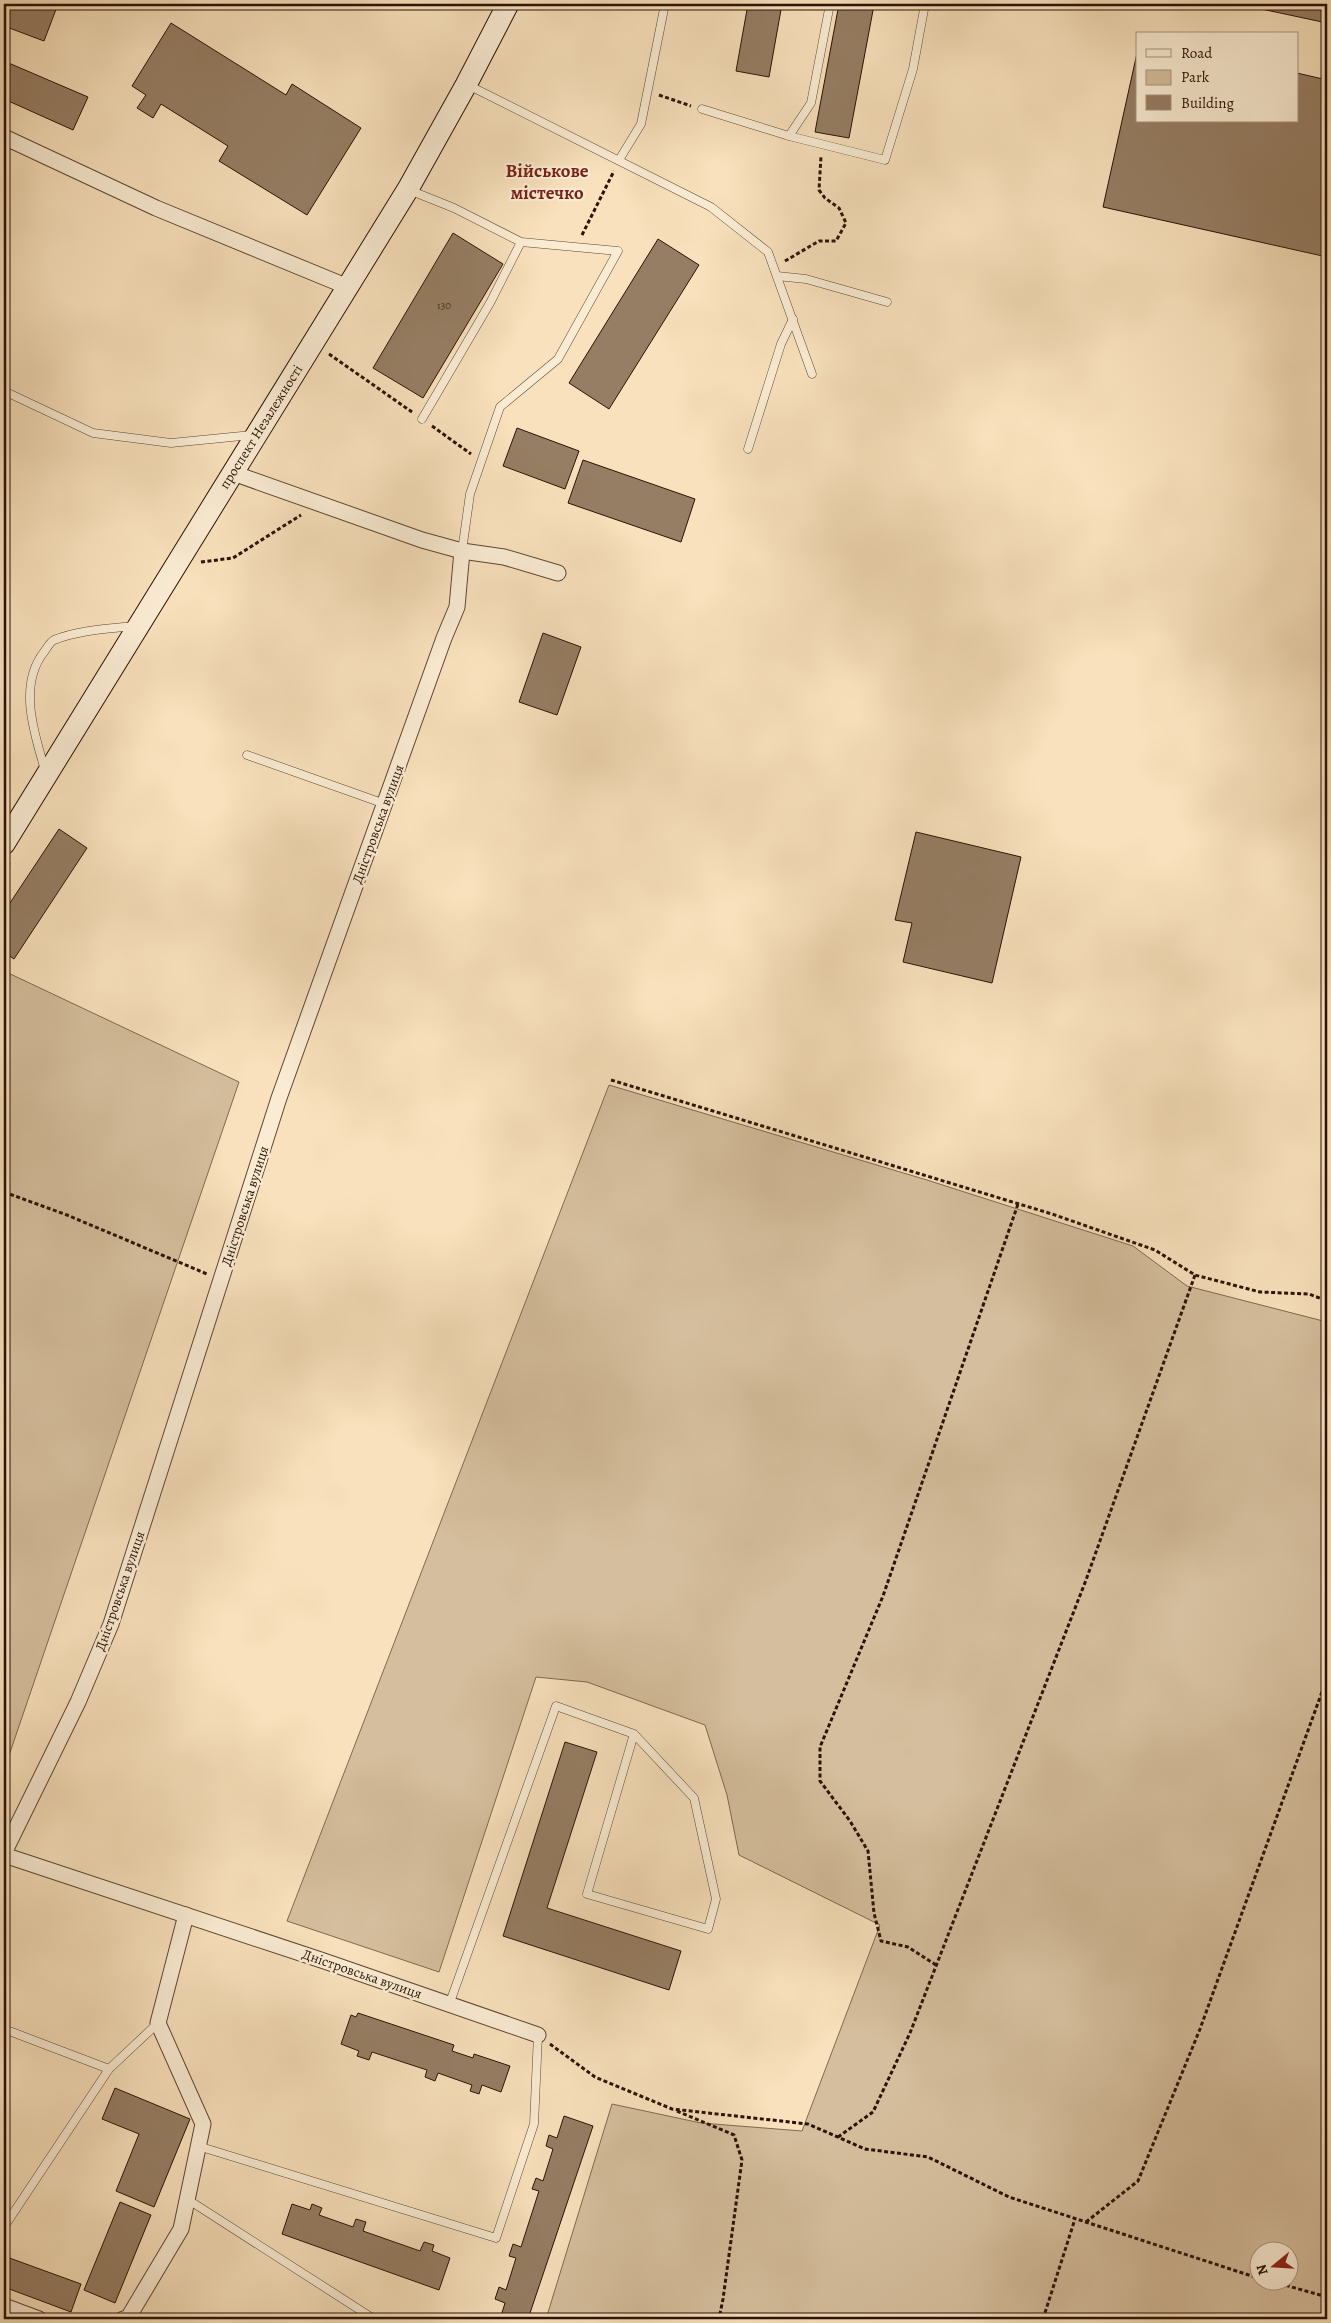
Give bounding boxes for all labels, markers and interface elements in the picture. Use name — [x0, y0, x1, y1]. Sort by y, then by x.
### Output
legend — [1136, 32, 1298, 122]
text: Road — [1181, 43, 1213, 63]
text: Park — [1181, 67, 1210, 87]
text: Building — [1181, 93, 1234, 113]
district label: Військове містечко — [505, 158, 589, 206]
house number: 130 — [437, 298, 451, 313]
street label: проспект Незалежності — [215, 361, 307, 493]
street label: Дністровська вулиця — [348, 762, 408, 886]
street label: Дністровська вулиця — [217, 1143, 273, 1269]
street label: Дністровська вулиця — [91, 1528, 149, 1653]
street label: Дністровська вулиця — [300, 1945, 425, 2003]
north arrow — [1248, 2240, 1298, 2290]
text: N — [1252, 2262, 1273, 2278]

